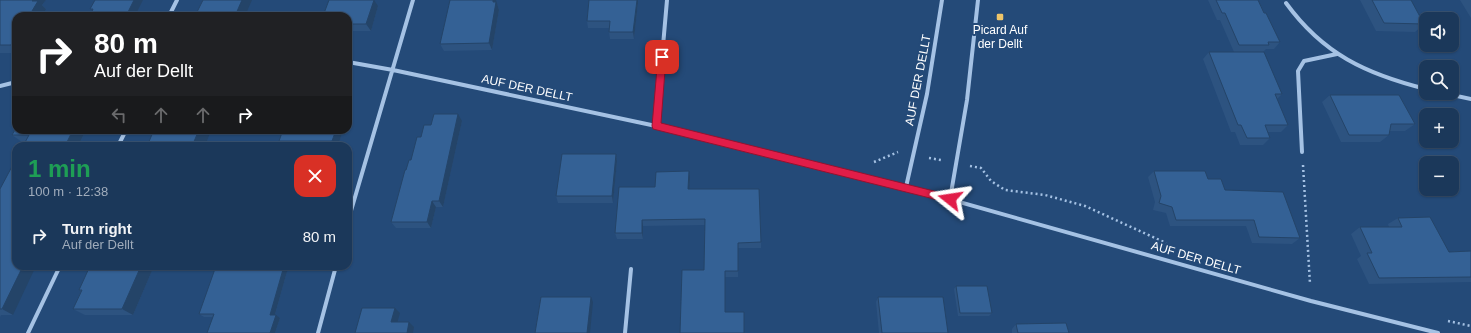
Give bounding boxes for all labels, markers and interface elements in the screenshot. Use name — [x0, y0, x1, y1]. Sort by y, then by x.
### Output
marker: Picard Auf der Dellt — [995, 12, 1005, 22]
map controls — [1419, 12, 1459, 196]
button: sound — [1419, 12, 1459, 52]
place label: Picard Auf der Dellt — [973, 23, 1028, 51]
icon: right — [28, 28, 80, 80]
text: 80 m — [94, 28, 158, 59]
street label: AUF DER DELLT — [902, 33, 934, 127]
pin — [645, 40, 679, 74]
icon: arrive — [651, 46, 673, 68]
button: search — [1419, 60, 1459, 100]
text: Auf der Dellt — [94, 61, 193, 81]
street label: AUF DER DELLT — [480, 72, 574, 105]
icon: left — [108, 104, 130, 126]
icon: ahead — [150, 104, 172, 126]
icon: ahead — [192, 104, 214, 126]
icon: right — [234, 104, 256, 126]
button: + — [1419, 108, 1459, 148]
text: 1 min — [28, 155, 91, 182]
button: close — [294, 155, 336, 197]
button: − — [1419, 156, 1459, 196]
position arrow — [929, 178, 971, 220]
text: 100 m · 12:38 — [28, 184, 108, 199]
text: Turn right — [62, 220, 132, 237]
icon: right — [28, 225, 50, 247]
text: 80 m — [303, 228, 336, 245]
text: Auf der Dellt — [62, 237, 134, 252]
street label: AUF DER DELLT — [1150, 239, 1243, 278]

